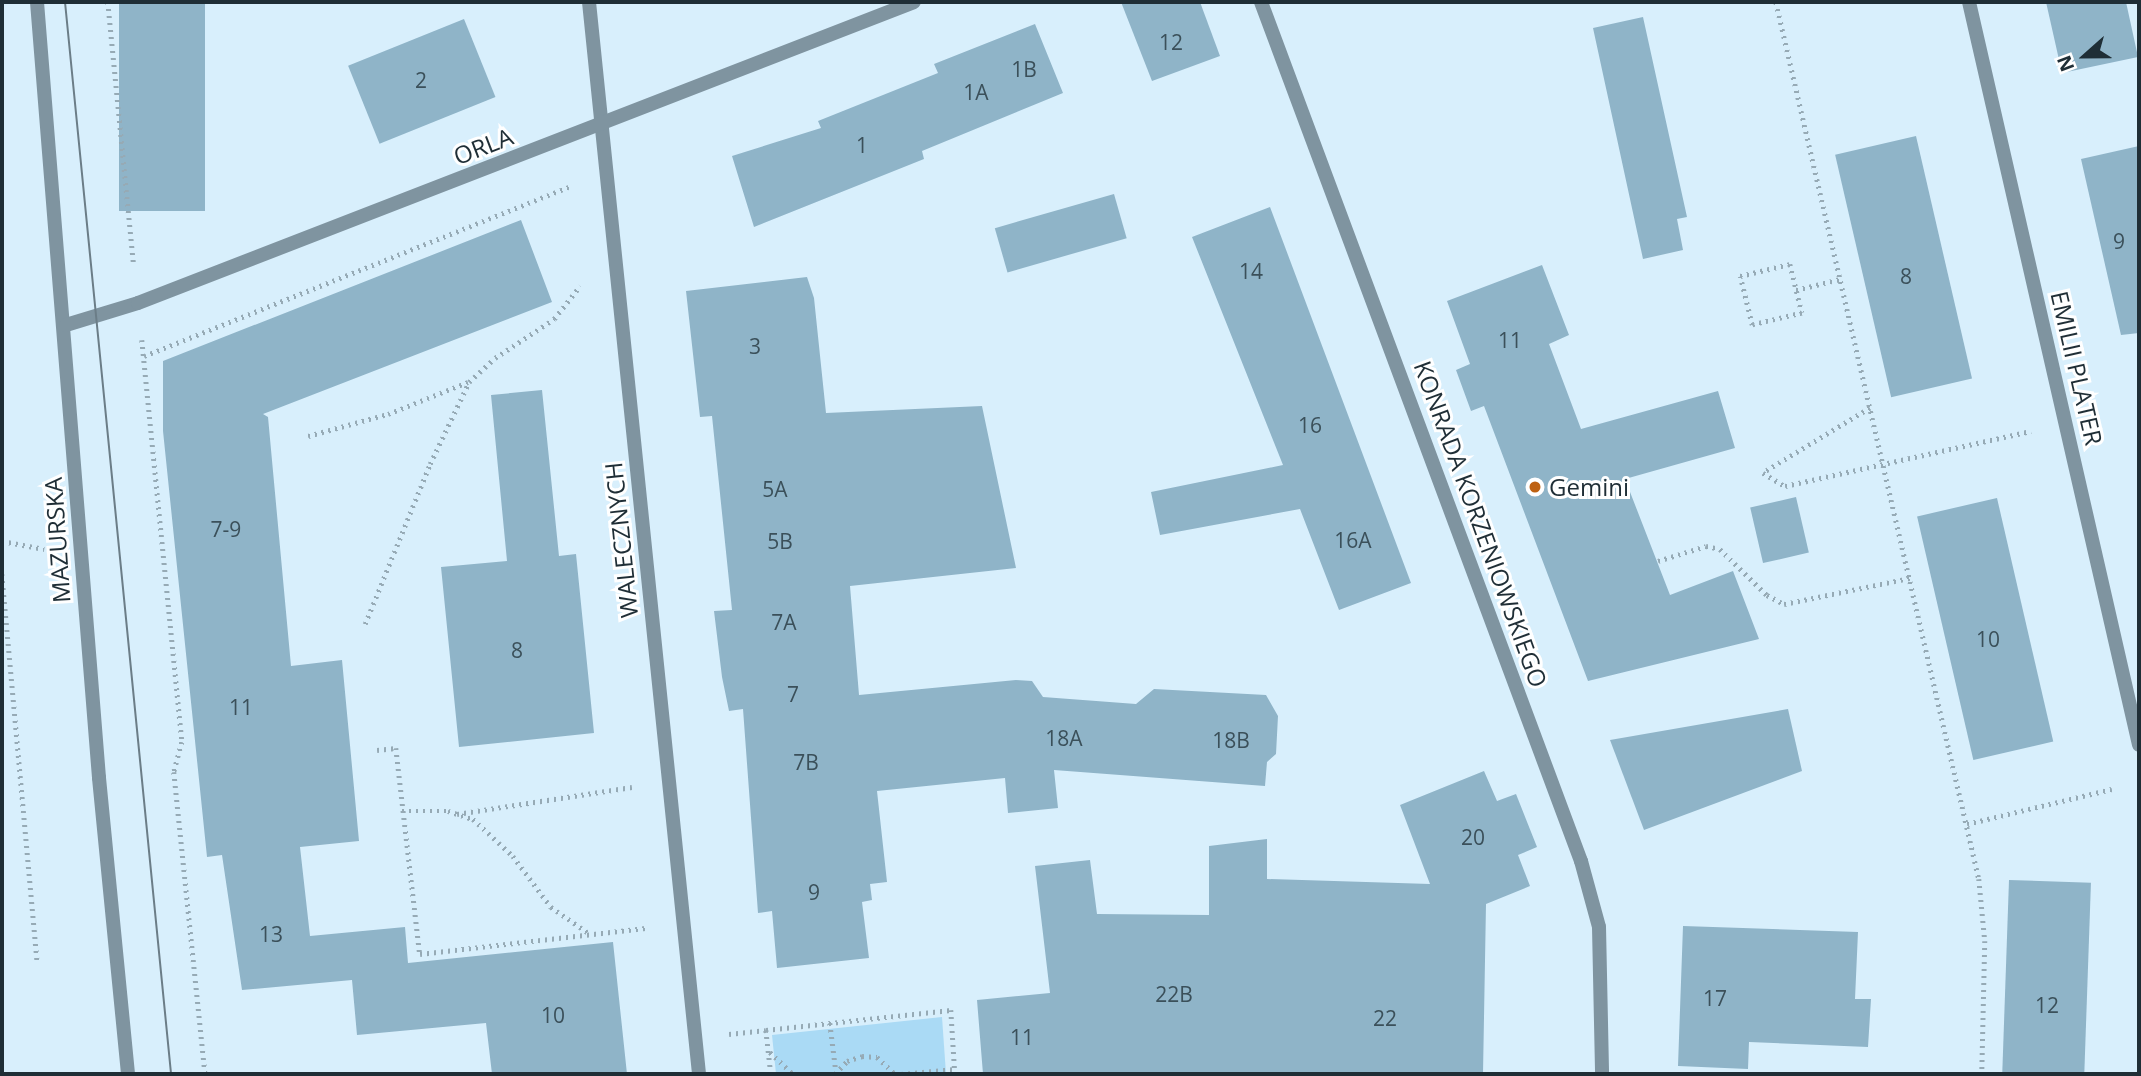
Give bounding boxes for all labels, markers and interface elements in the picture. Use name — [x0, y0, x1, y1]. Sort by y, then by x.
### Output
north arrow — [2050, 21, 2120, 91]
house number: 12 — [1159, 29, 1183, 55]
text: N — [2050, 52, 2080, 75]
house number: 1B — [1011, 56, 1037, 82]
house number: 2 — [415, 67, 427, 93]
house number: 1A — [963, 79, 989, 105]
street label: ORLA — [449, 122, 517, 170]
house number: 1 — [856, 132, 868, 158]
house number: 9 — [2113, 228, 2125, 254]
house number: 14 — [1239, 258, 1263, 284]
house number: 8 — [1900, 263, 1912, 289]
street label: EMILII PLATER — [2045, 288, 2109, 448]
house number: 11 — [1498, 327, 1522, 353]
house number: 3 — [749, 333, 761, 359]
street label: KONRADA KORZENIOWSKIEGO — [1408, 357, 1554, 691]
house number: 16 — [1298, 412, 1322, 438]
street label: WALECZNYCH — [599, 461, 643, 619]
place label: Gemini — [1549, 473, 1629, 501]
street label: MAZURSKA — [38, 476, 76, 604]
house number: 5A — [762, 476, 788, 502]
marker: Gemini — [1527, 479, 1543, 495]
house number: 7-9 — [211, 516, 241, 542]
house number: 16A — [1334, 527, 1372, 553]
house number: 5B — [767, 528, 793, 554]
house number: 7A — [771, 609, 797, 635]
house number: 10 — [1976, 626, 2000, 652]
house number: 8 — [511, 637, 523, 663]
house number: 7 — [787, 681, 799, 707]
house number: 11 — [229, 694, 253, 720]
house number: 18A — [1045, 725, 1083, 751]
house number: 18B — [1212, 727, 1250, 753]
house number: 7B — [793, 749, 819, 775]
house number: 20 — [1461, 824, 1485, 850]
house number: 9 — [808, 879, 820, 905]
house number: 13 — [259, 921, 283, 947]
house number: 22B — [1155, 981, 1193, 1007]
house number: 17 — [1703, 985, 1727, 1011]
house number: 12 — [2035, 992, 2059, 1018]
house number: 10 — [541, 1002, 565, 1028]
house number: 22 — [1373, 1005, 1397, 1031]
house number: 11 — [1010, 1024, 1034, 1050]

